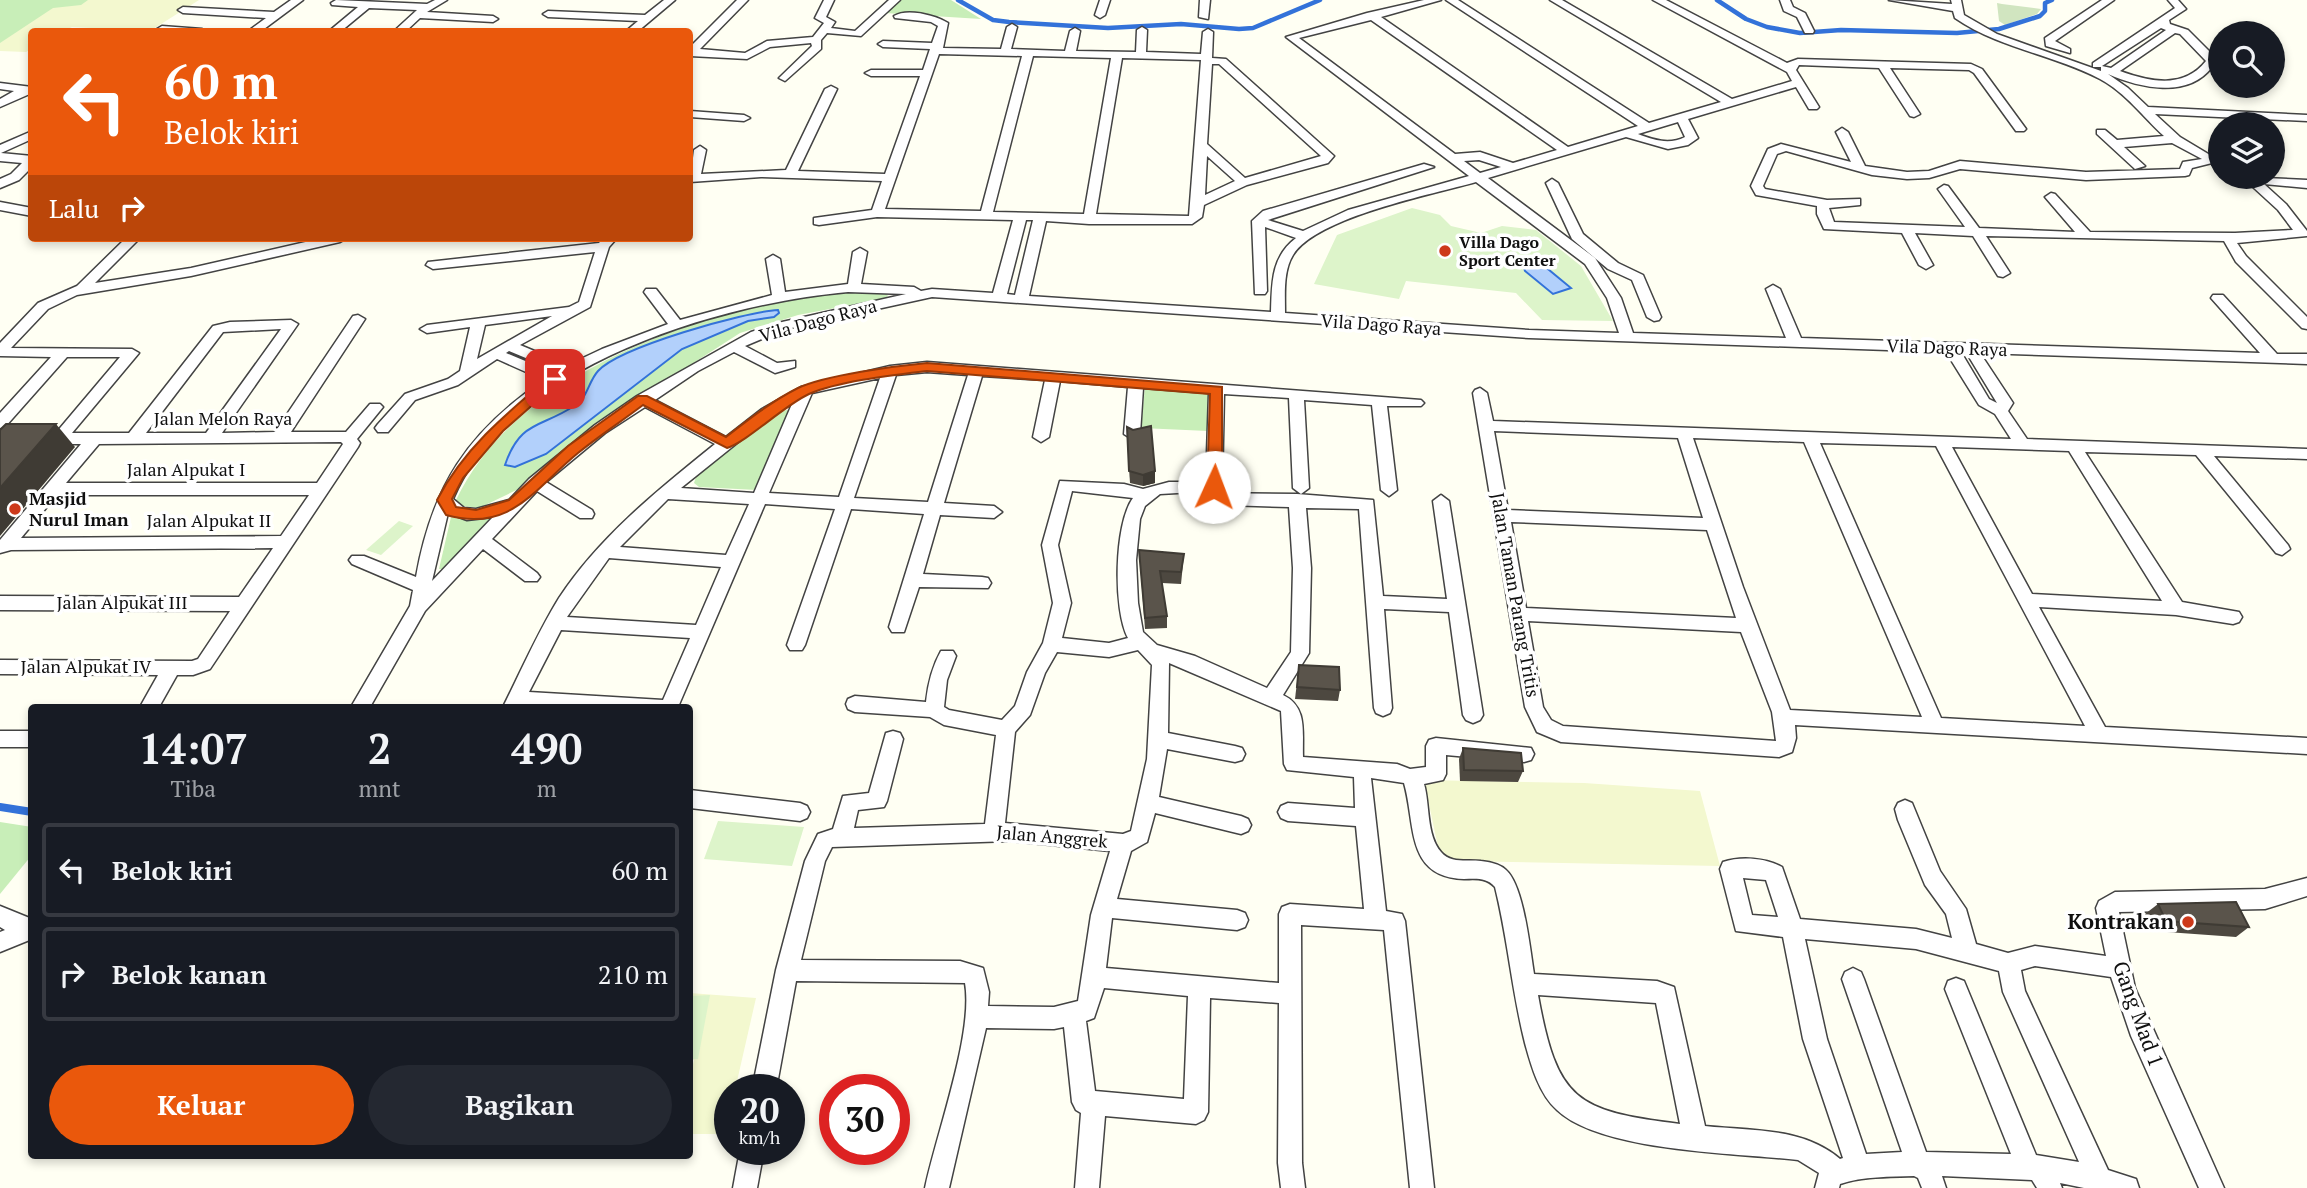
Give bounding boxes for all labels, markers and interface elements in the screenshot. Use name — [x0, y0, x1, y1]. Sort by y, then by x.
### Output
map controls — [2208, 21, 2285, 189]
button: search — [2208, 21, 2285, 98]
text: 60 m — [164, 48, 278, 113]
icon: left — [49, 56, 140, 147]
text: Belok kiri — [164, 111, 299, 153]
button: layers — [2208, 112, 2285, 189]
icon: right — [113, 189, 151, 227]
text: Lalu — [49, 191, 99, 225]
place label: Villa Dago Sport Center — [1459, 231, 1556, 271]
marker: Villa Dago Sport Center — [1437, 243, 1453, 259]
street label: Vila Dago Raya — [756, 293, 879, 347]
street label: Vila Dago Raya — [1320, 308, 1442, 340]
street label: Vila Dago Raya — [1886, 333, 2008, 361]
pin — [525, 349, 585, 409]
icon: arrive — [536, 360, 574, 398]
street label: Jalan Melon Raya — [154, 406, 292, 430]
position arrow — [1177, 450, 1251, 524]
street label: Jalan Alpukat I — [127, 457, 245, 481]
place label: Masjid Nurul Iman — [29, 486, 129, 531]
street label: Jalan Taman Parang Tritis — [1486, 491, 1546, 699]
marker: Masjid Nurul Iman — [7, 501, 23, 517]
street label: Jalan Alpukat II — [147, 508, 271, 532]
street label: Jalan Alpukat III — [56, 590, 188, 614]
street label: Jalan Alpukat IV — [21, 654, 152, 678]
text: 14:07 — [139, 720, 248, 776]
text: 2 — [368, 720, 391, 776]
text: 490 — [511, 720, 582, 776]
text: Tiba — [171, 773, 216, 804]
text: mnt — [359, 773, 401, 804]
text: m — [537, 773, 557, 804]
street label: Jalan Anggrek — [995, 819, 1109, 853]
icon: left — [53, 851, 91, 889]
text: Belok kiri — [112, 853, 233, 887]
text: 60 m — [612, 853, 668, 887]
place label: Kontrakan — [2067, 907, 2174, 935]
marker: Kontrakan — [2180, 914, 2196, 930]
icon: right — [53, 955, 91, 993]
text: Belok kanan — [112, 957, 267, 991]
text: 210 m — [598, 957, 668, 991]
street label: Gang Mad 1 — [2107, 957, 2171, 1070]
button: Keluar — [49, 1065, 354, 1145]
button: Bagikan — [368, 1065, 672, 1145]
speed limit sign: 30 — [819, 1074, 910, 1165]
text: 20 — [740, 1087, 779, 1133]
text: km/h — [739, 1125, 780, 1149]

